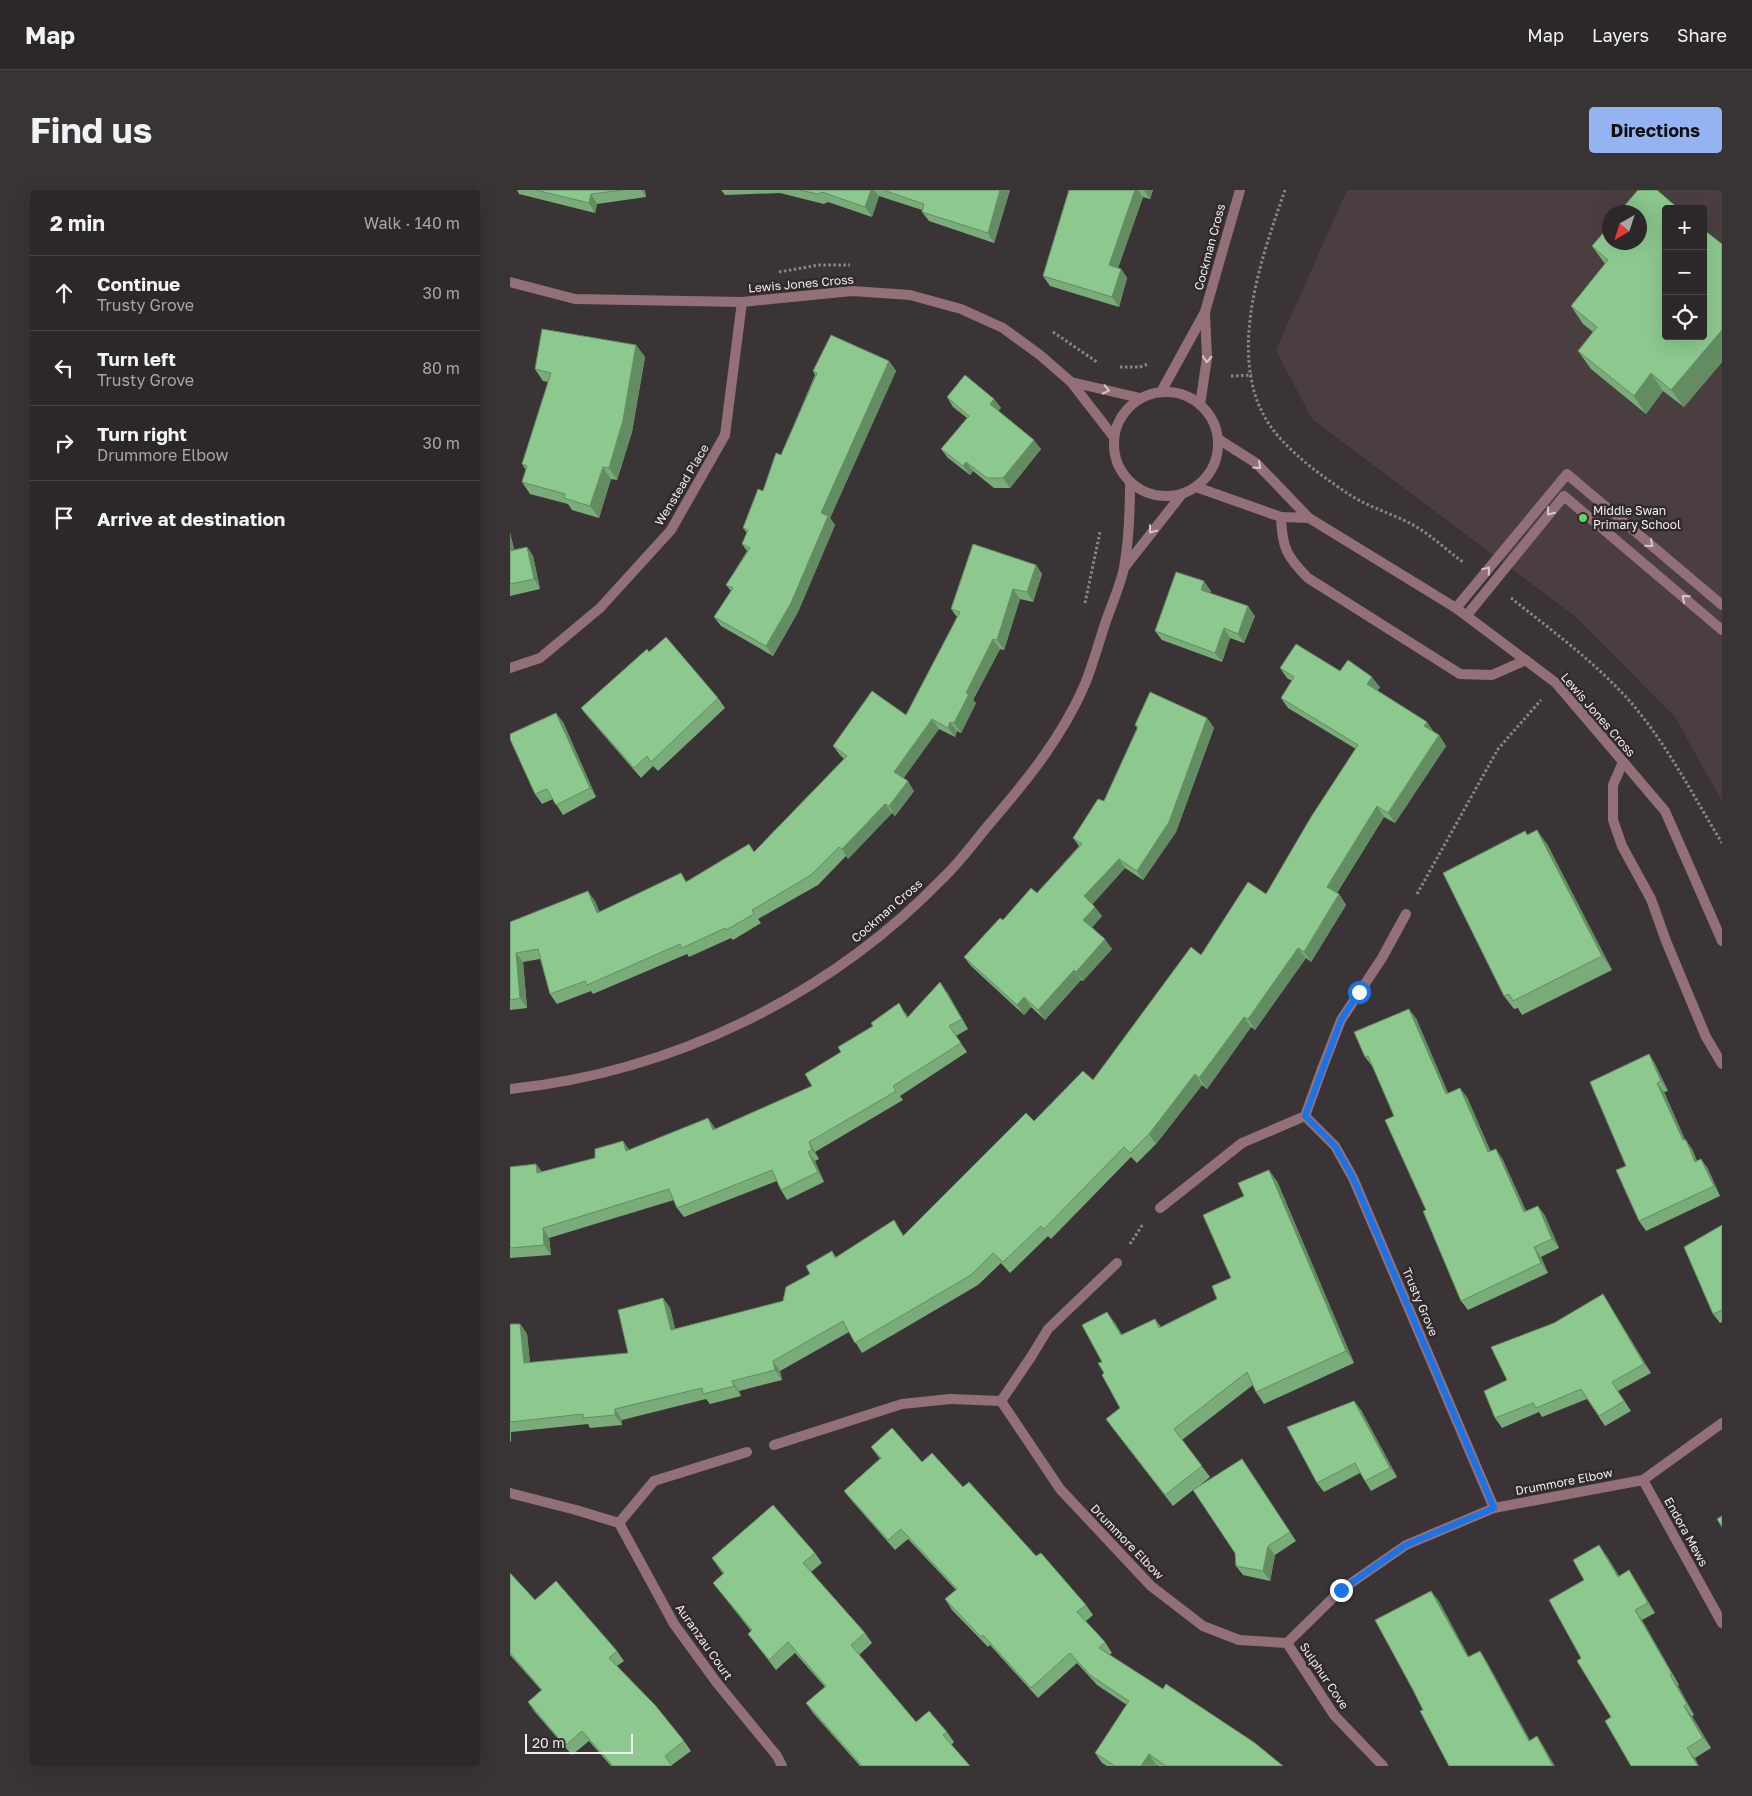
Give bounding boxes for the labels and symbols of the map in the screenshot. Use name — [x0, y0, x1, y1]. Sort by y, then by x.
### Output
street label: Cockman Cross — [1191, 202, 1228, 292]
north arrow — [1602, 205, 1647, 250]
street label: Lewis Jones Cross — [747, 271, 854, 296]
one-way arrow — [1201, 355, 1212, 363]
one-way arrow — [1101, 384, 1110, 395]
street label: Wenstead Place — [651, 441, 712, 528]
one-way arrow — [1252, 460, 1261, 469]
place label: Middle Swan Primary School — [1593, 503, 1681, 532]
one-way arrow — [1547, 507, 1556, 516]
marker: Middle Swan Primary School — [1577, 512, 1589, 524]
one-way arrow — [1149, 524, 1157, 533]
one-way arrow — [1644, 538, 1653, 547]
one-way arrow — [1482, 567, 1490, 576]
one-way arrow — [1682, 595, 1691, 604]
street label: Lewis Jones Cross — [1558, 670, 1639, 760]
street label: Cockman Cross — [848, 876, 925, 946]
route start — [1348, 981, 1371, 1004]
street label: Trusty Grove — [1399, 1265, 1442, 1338]
street label: Drummore Elbow — [1514, 1465, 1614, 1498]
street label: Endora Mews — [1661, 1495, 1712, 1569]
street label: Drummore Elbow — [1088, 1501, 1167, 1583]
route end — [1330, 1579, 1353, 1602]
street label: Auranzau Court — [673, 1601, 736, 1683]
street label: Sulphur Cove — [1297, 1640, 1352, 1712]
scale bar — [525, 1731, 632, 1754]

